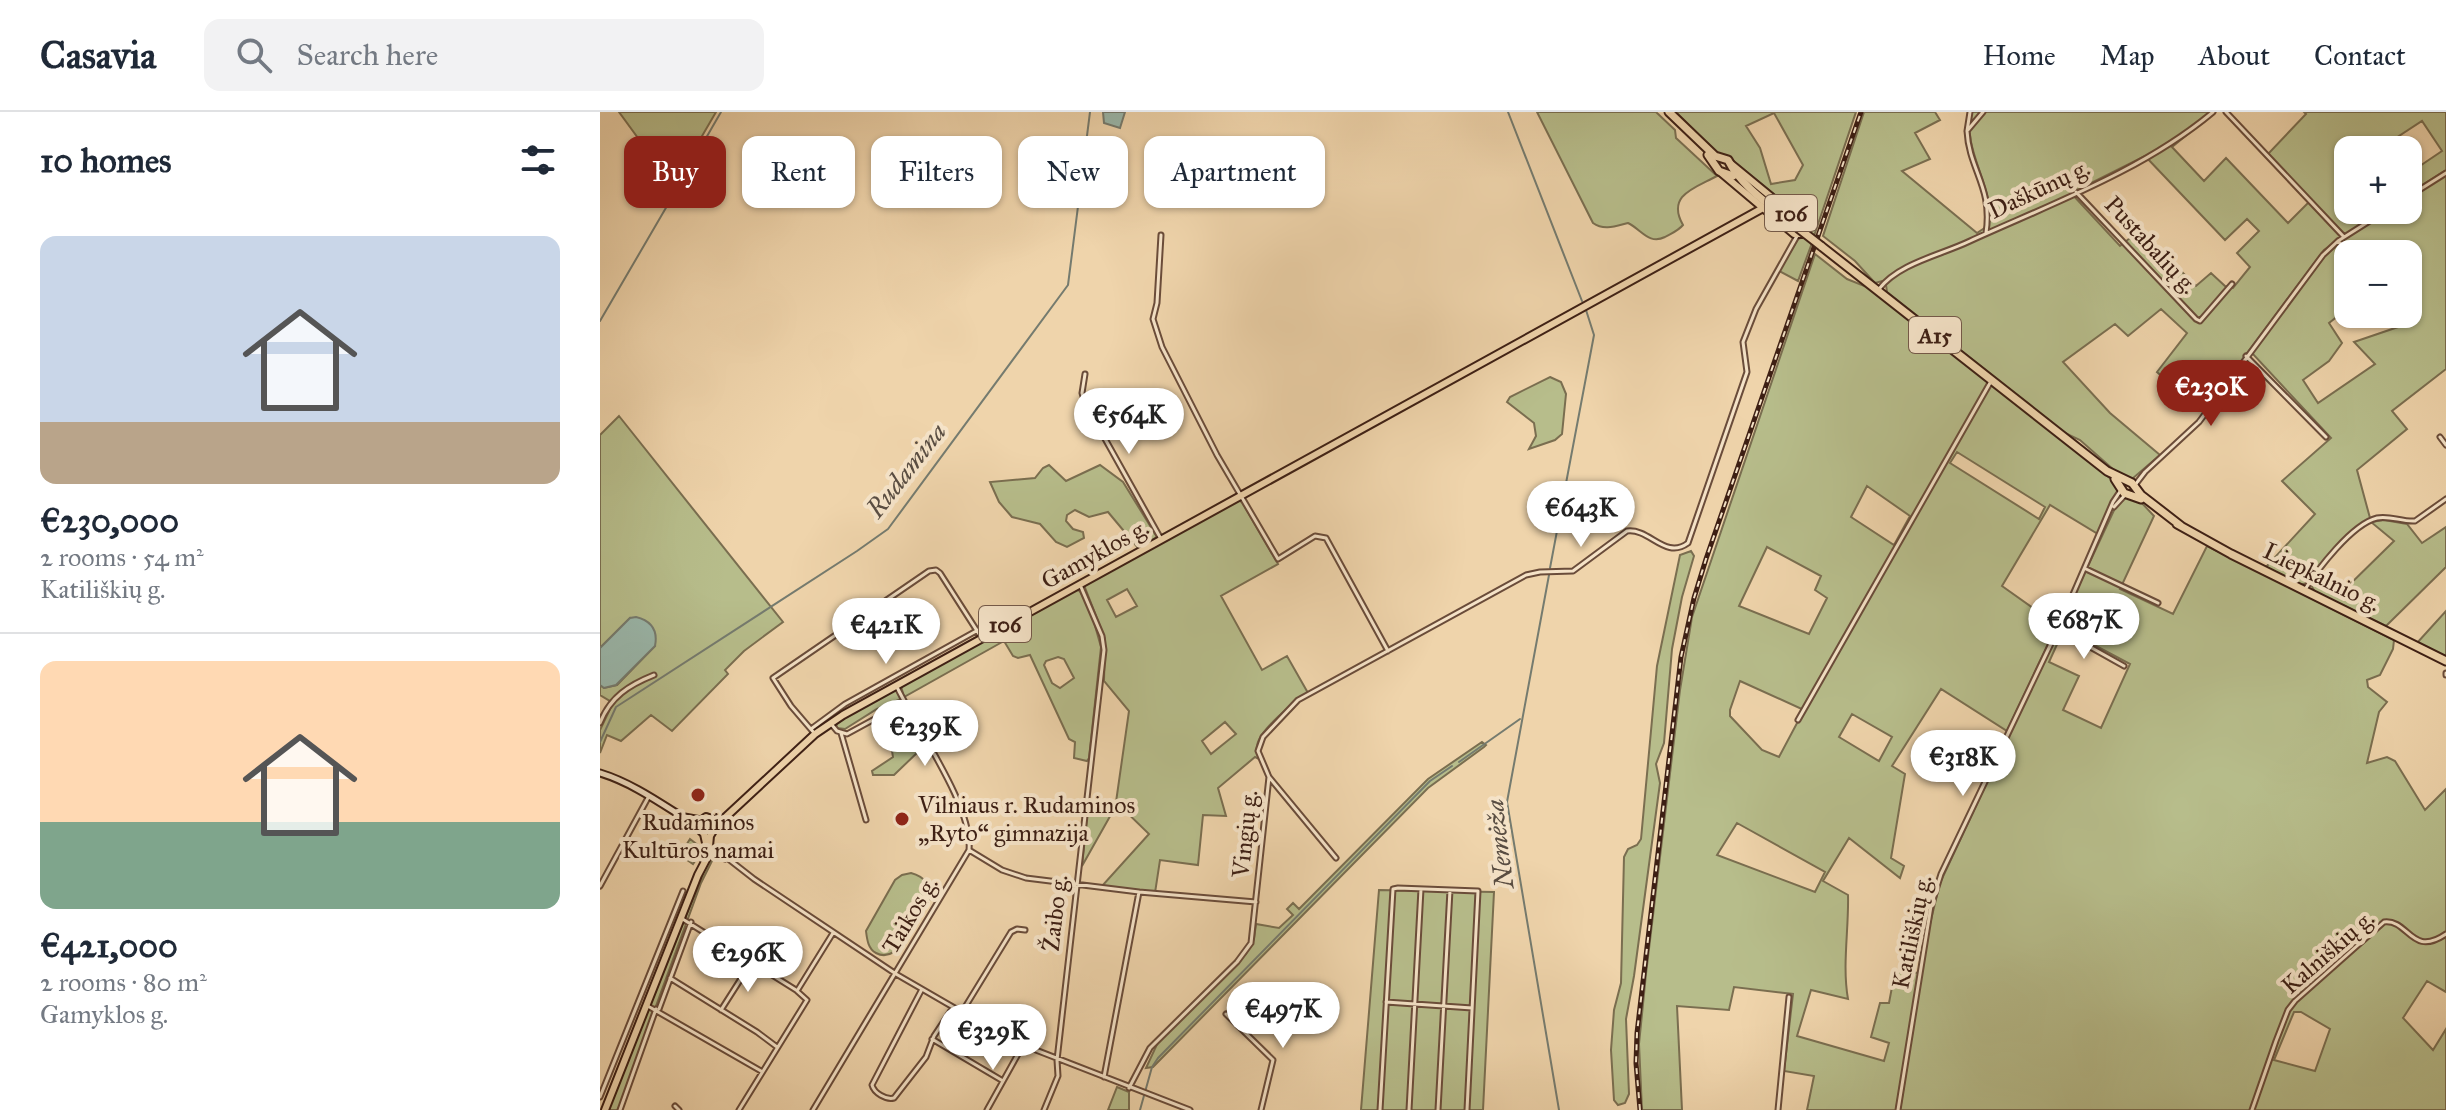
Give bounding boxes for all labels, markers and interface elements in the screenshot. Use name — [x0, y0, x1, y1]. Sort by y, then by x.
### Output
search box — [204, 19, 764, 91]
text: Casavia — [40, 32, 156, 78]
icon: search — [232, 33, 276, 77]
text: Search here — [296, 37, 438, 73]
text: Home — [1983, 38, 2056, 73]
text: Map — [2100, 38, 2154, 73]
text: About — [2198, 38, 2270, 73]
text: Contact — [2314, 38, 2406, 73]
chip: Buy — [624, 136, 726, 208]
chip: Rent — [742, 136, 855, 208]
chip: Filters — [871, 136, 1002, 208]
chip: New — [1018, 136, 1128, 208]
chip: Apartment — [1144, 136, 1325, 208]
map controls — [2334, 136, 2422, 328]
button: + — [2334, 136, 2422, 224]
icon: filters — [516, 138, 560, 182]
text: 10 homes — [40, 140, 171, 181]
street label: Daškūnų g. — [1983, 152, 2095, 226]
street label: Pustabalių g. — [2098, 190, 2204, 300]
road number: 106 — [1765, 195, 1817, 231]
button: − — [2334, 240, 2422, 328]
icon: home — [228, 288, 372, 432]
road number: A15 — [1909, 317, 1961, 353]
pin: €230K — [2155, 360, 2267, 428]
text: €230K — [2175, 370, 2247, 402]
pin: €564K — [1073, 388, 1185, 456]
text: €564K — [1092, 398, 1166, 430]
water label: Rudamina — [858, 416, 953, 525]
pin: €643K — [1525, 481, 1637, 549]
text: €643K — [1545, 491, 1617, 523]
text: €230,000 — [40, 500, 179, 541]
street label: Gamyklos g. — [1036, 512, 1154, 596]
street label: Liepkalnio g. — [2258, 536, 2386, 618]
text: 2 rooms · 54 m² — [40, 541, 204, 573]
text: Katiliškių g. — [40, 573, 165, 605]
pin: €687K — [2028, 593, 2140, 661]
pin: €421K — [830, 598, 942, 666]
text: €687K — [2046, 603, 2122, 635]
road number: 106 — [979, 606, 1031, 642]
text: €421K — [850, 608, 922, 640]
pin: €239K — [869, 700, 981, 768]
text: €239K — [889, 710, 961, 742]
icon: home — [228, 713, 372, 857]
pin: €318K — [1907, 730, 2019, 798]
text: €318K — [1929, 740, 1997, 772]
marker: Rudaminos Kultūros namai — [689, 786, 707, 804]
street label: Vingių g. — [1225, 789, 1265, 880]
place label: Vilniaus r. Rudaminos „Ryto“ gimnazija — [917, 790, 1135, 848]
water label: Nemėža — [1478, 797, 1521, 893]
place label: Rudaminos Kultūros namai — [622, 807, 774, 865]
marker: Vilniaus r. Rudaminos „Ryto“ gimnazija — [893, 810, 911, 828]
street label: Taikos g. — [875, 871, 945, 959]
street label: Katiliškių g. — [1885, 872, 1939, 992]
street label: Žaibo g. — [1035, 873, 1075, 953]
street label: Kalniškių g. — [2275, 903, 2381, 1001]
text: €421,000 — [40, 925, 178, 966]
pin: €296K — [692, 926, 804, 994]
text: €296K — [711, 936, 785, 968]
text: 2 rooms · 80 m² — [40, 966, 207, 998]
pin: €497K — [1227, 982, 1339, 1050]
text: €497K — [1245, 992, 1321, 1024]
text: Gamyklos g. — [40, 998, 168, 1030]
pin: €329K — [937, 1004, 1049, 1072]
text: €329K — [957, 1014, 1029, 1046]

